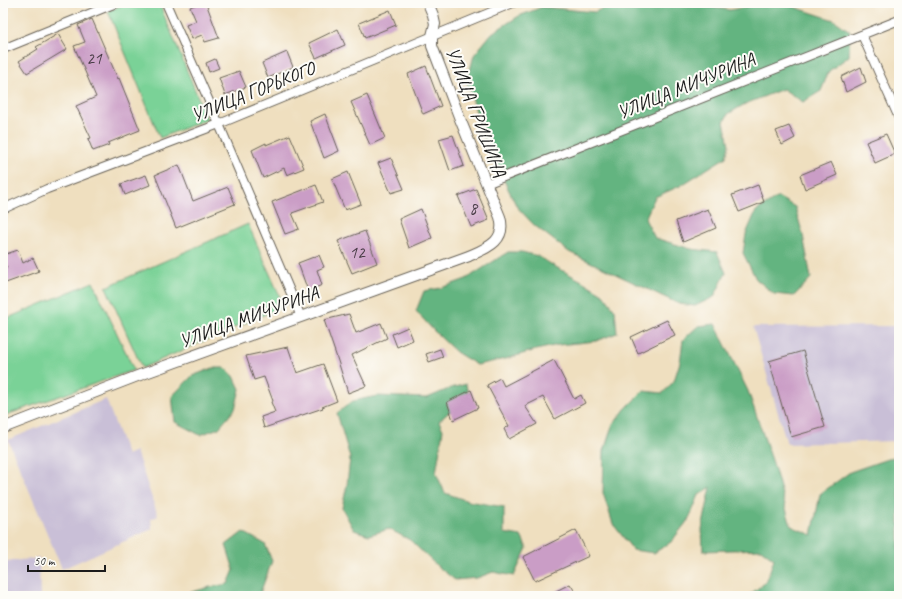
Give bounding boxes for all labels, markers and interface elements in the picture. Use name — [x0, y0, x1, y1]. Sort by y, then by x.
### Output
street label: УЛИЦА ГРИШИНА — [440, 44, 512, 181]
street label: УЛИЦА МИЧУРИНА — [614, 47, 760, 125]
house number: 21 — [86, 48, 103, 69]
street label: УЛИЦА ГОРЬКОГО — [188, 55, 321, 128]
house number: 8 — [469, 198, 479, 219]
house number: 12 — [349, 242, 366, 263]
street label: УЛИЦА МИЧУРИНА — [176, 280, 323, 353]
scale bar — [28, 547, 105, 573]
text: 50 m — [34, 553, 56, 569]

